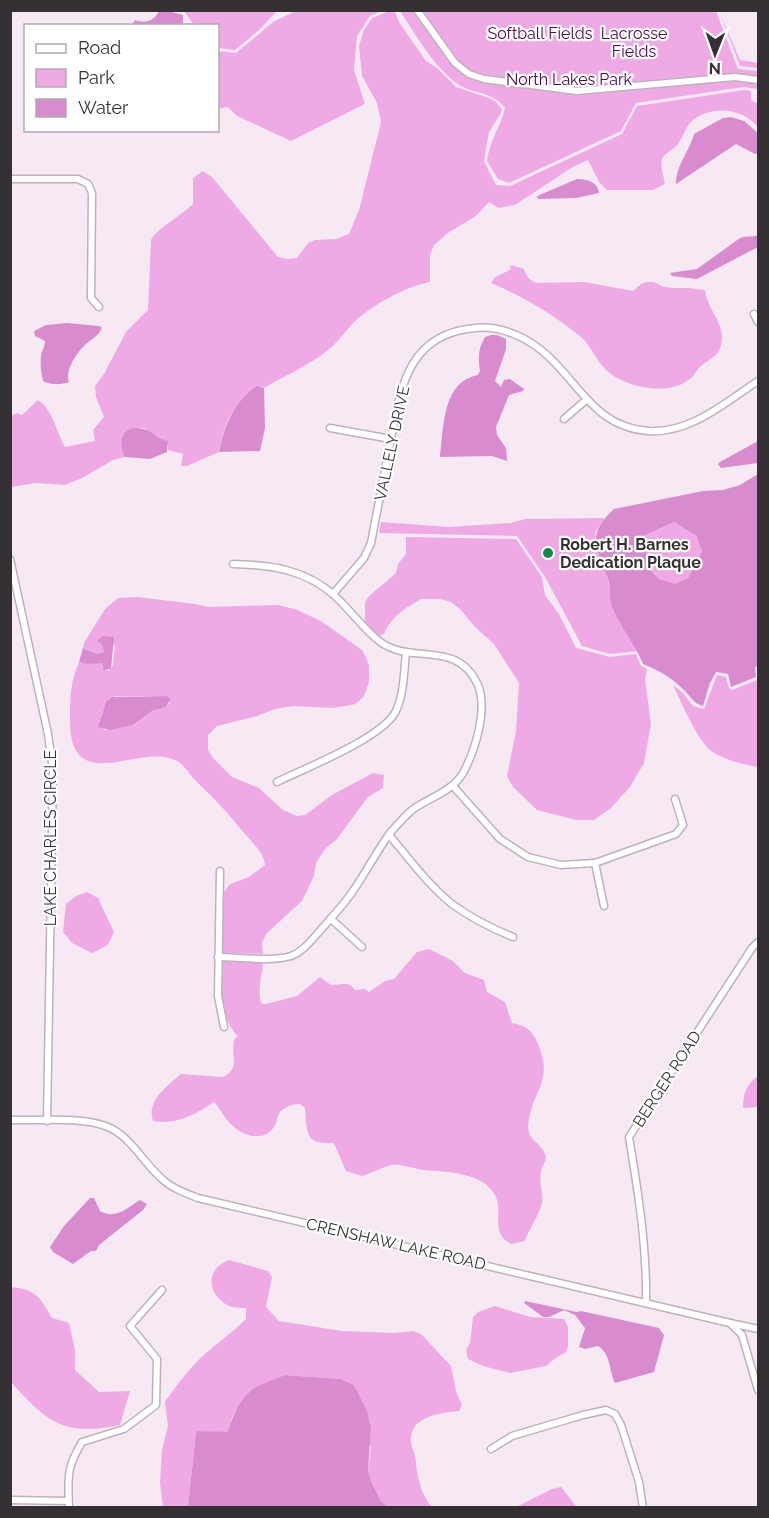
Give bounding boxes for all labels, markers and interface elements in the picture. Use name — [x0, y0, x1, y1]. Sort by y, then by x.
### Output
legend — [24, 24, 219, 132]
park label: Softball Fields — [488, 24, 593, 43]
park label: Lacrosse Fields — [601, 24, 667, 61]
north arrow — [685, 24, 745, 84]
text: Road — [78, 37, 121, 58]
text: N — [708, 59, 721, 78]
text: Park — [78, 67, 115, 88]
park label: North Lakes Park — [506, 70, 633, 89]
text: Water — [78, 97, 129, 118]
street label: VALLELY DRIVE — [371, 384, 414, 502]
place label: Robert H. Barnes Dedication Plaque — [560, 535, 701, 572]
marker: Robert H. Barnes Dedication Plaque — [541, 546, 555, 560]
street label: LAKE CHARLES CIRCLE — [41, 749, 60, 926]
street label: BERGER ROAD — [629, 1027, 705, 1131]
street label: CRENSHAW LAKE ROAD — [304, 1214, 488, 1274]

